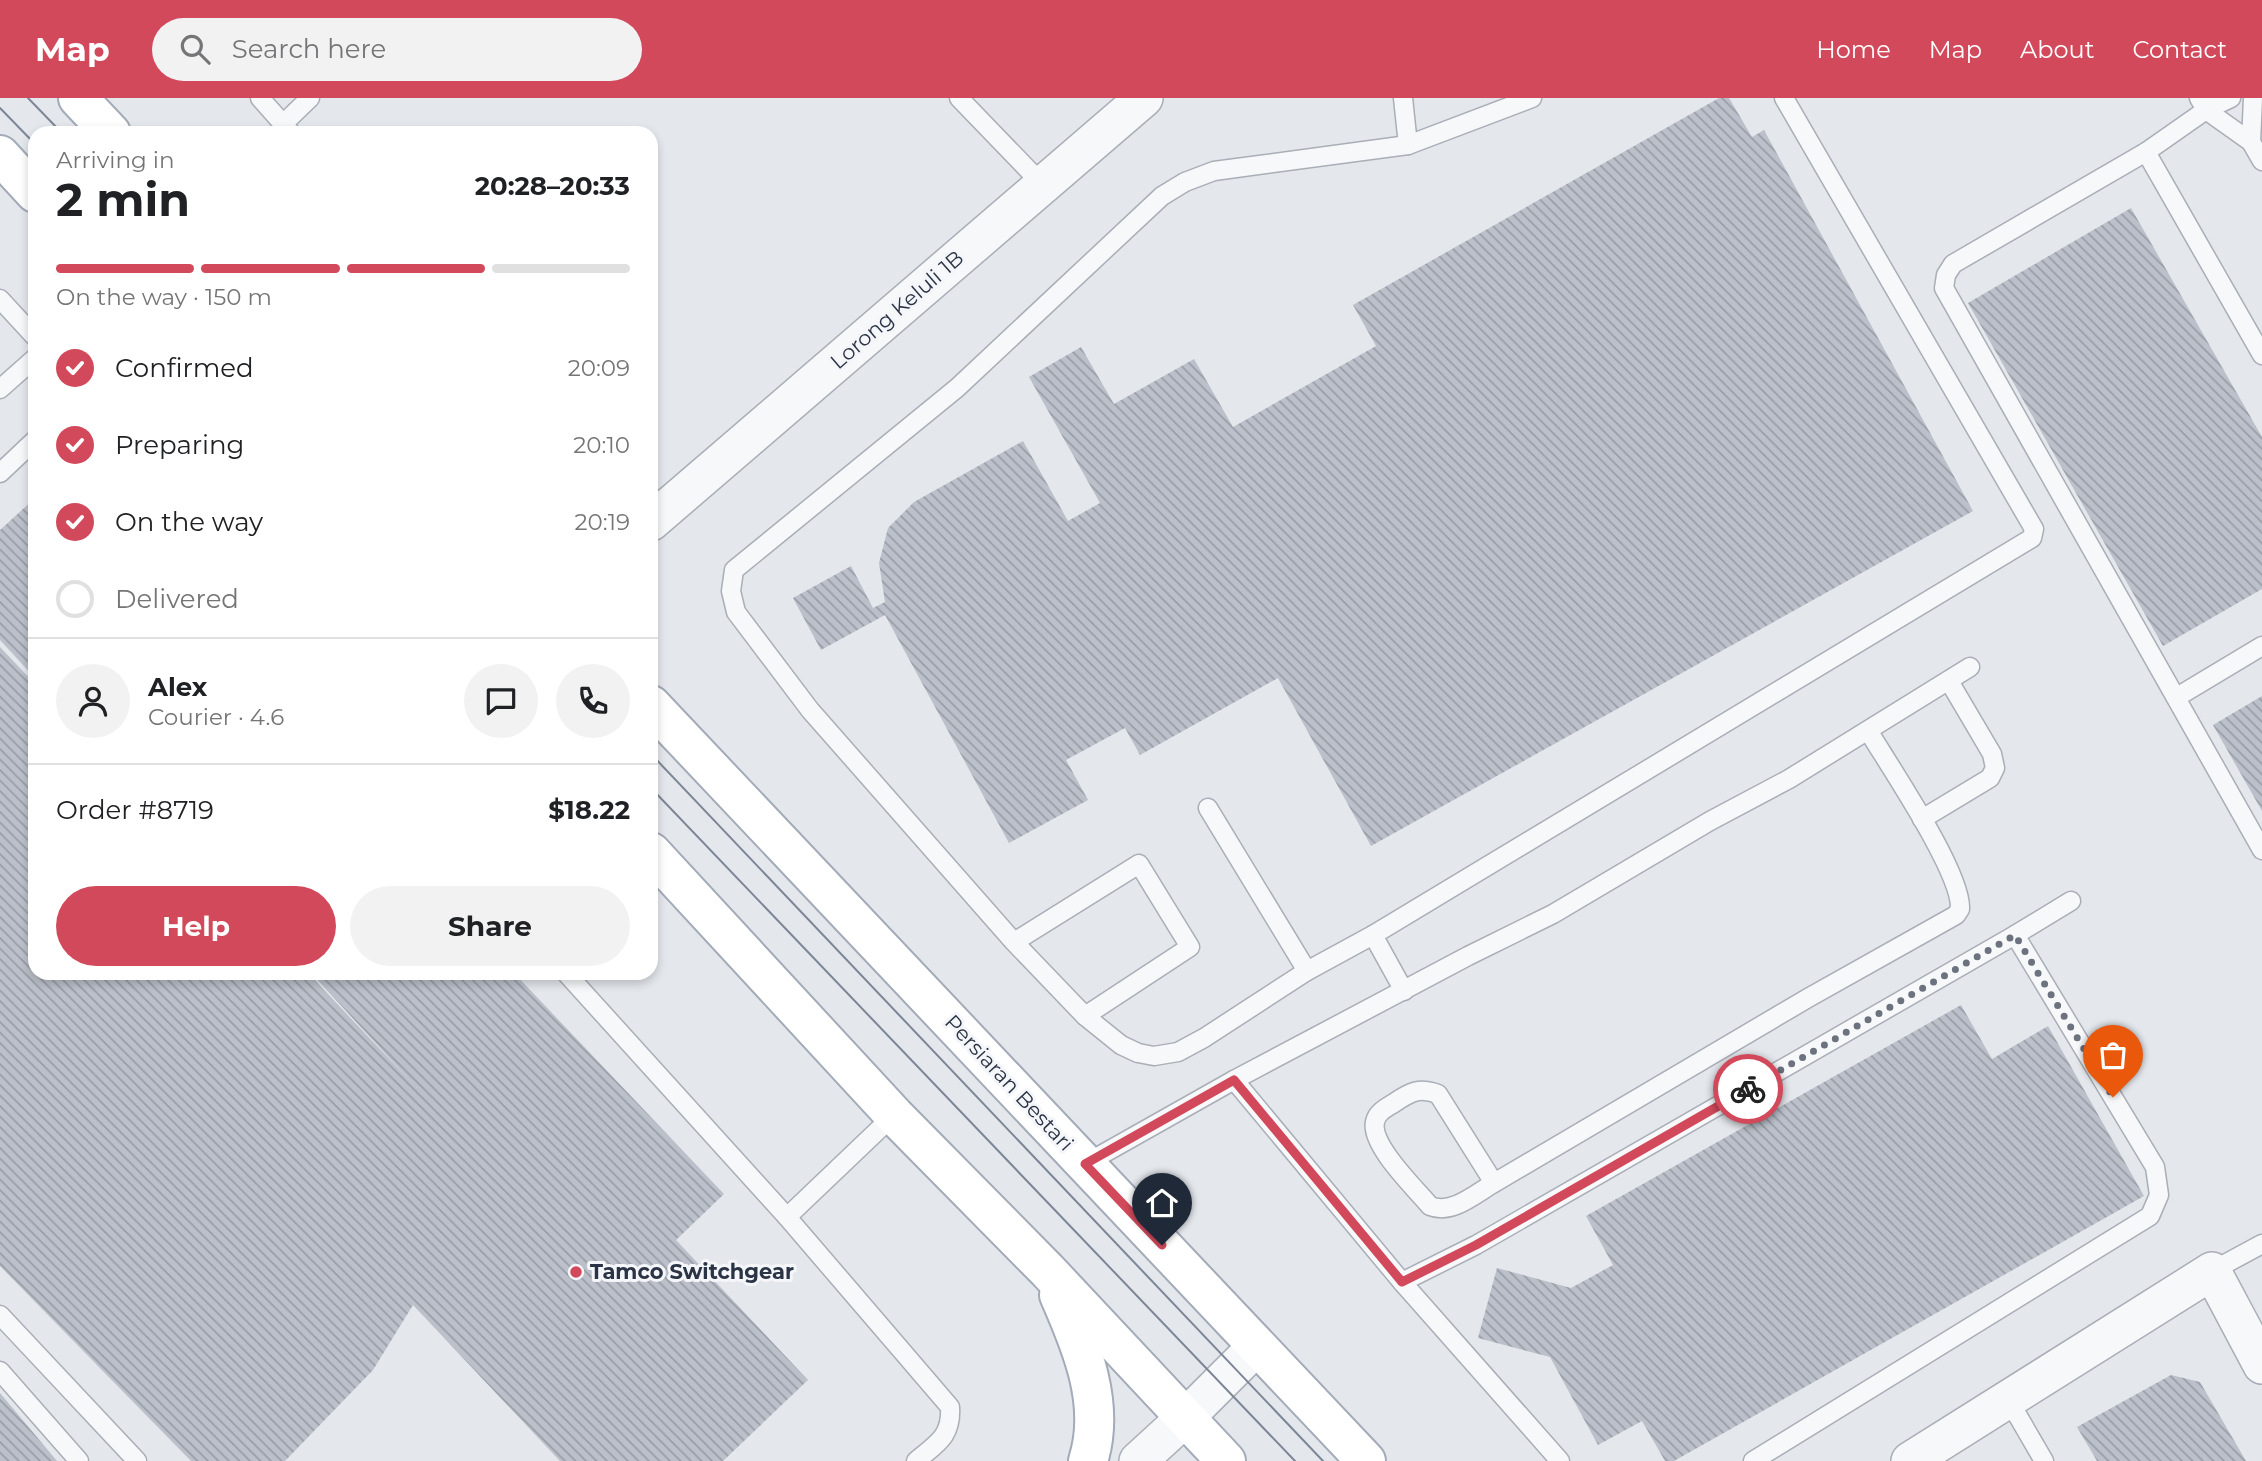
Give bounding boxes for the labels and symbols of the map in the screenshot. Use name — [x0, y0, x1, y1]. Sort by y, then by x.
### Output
street label: Lorong Keluli 1B — [825, 245, 968, 374]
street label: Persiaran Bestari — [940, 1009, 1079, 1156]
pin — [2083, 1025, 2143, 1097]
courier — [1713, 1054, 1783, 1124]
pin — [1132, 1173, 1192, 1245]
place label: Tamco Switchgear — [590, 1259, 794, 1284]
marker: Tamco Switchgear — [568, 1264, 584, 1280]

